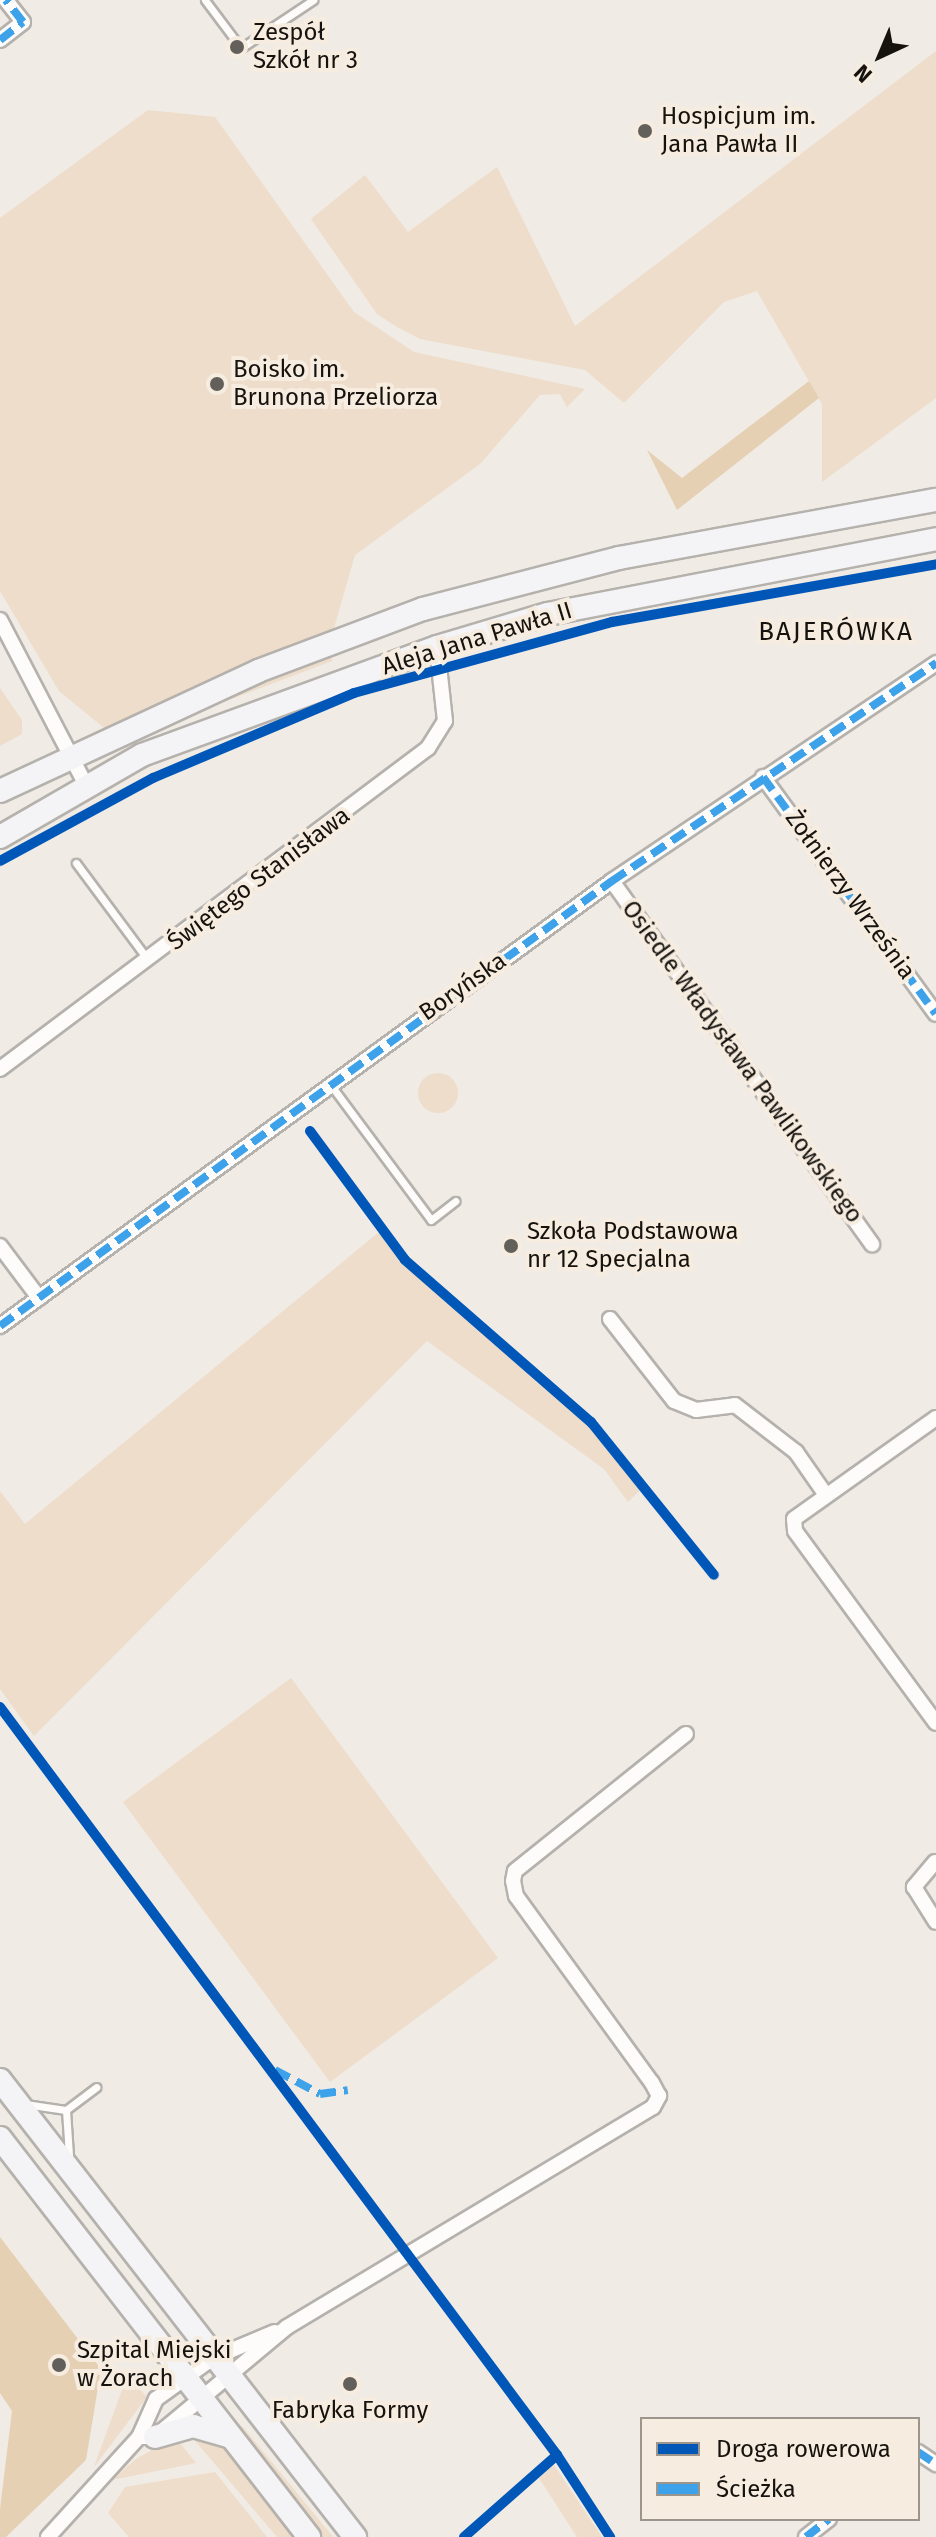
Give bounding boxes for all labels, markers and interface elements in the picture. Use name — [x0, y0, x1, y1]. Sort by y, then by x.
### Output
north arrow — [840, 16, 920, 96]
place label: Zespół Szkół nr 3 — [253, 19, 358, 75]
marker: Zespół Szkół nr 3 — [228, 38, 246, 56]
text: N — [848, 59, 878, 88]
place label: Hospicjum im. Jana Pawła II — [661, 103, 816, 159]
marker: Hospicjum im. Jana Pawła II — [636, 122, 654, 140]
place label: Boisko im. Brunona Przeliorza — [233, 356, 438, 412]
marker: Boisko im. Brunona Przeliorza — [208, 375, 226, 393]
street label: Aleja Jana Pawła II — [378, 596, 576, 682]
district label: BAJERÓWKA — [758, 616, 914, 648]
street label: Świętego Stanisława — [162, 801, 356, 957]
street label: Żołnierzy Września — [779, 805, 921, 985]
street label: Osiedle Władysława Pawlikowskiego — [615, 895, 869, 1229]
street label: Boryńska — [414, 947, 512, 1027]
place label: Szkoła Podstawowa nr 12 Specjalna — [527, 1218, 738, 1274]
marker: Szkoła Podstawowa nr 12 Specjalna — [502, 1237, 520, 1255]
place label: Szpital Miejski w Żorach — [77, 2337, 232, 2393]
marker: Szpital Miejski w Żorach — [48, 2354, 70, 2376]
marker: Fabryka Formy — [341, 2375, 359, 2393]
place label: Fabryka Formy — [272, 2397, 428, 2425]
legend — [640, 2417, 920, 2521]
text: Droga rowerowa — [716, 2435, 891, 2463]
text: Ścieżka — [716, 2475, 796, 2503]

